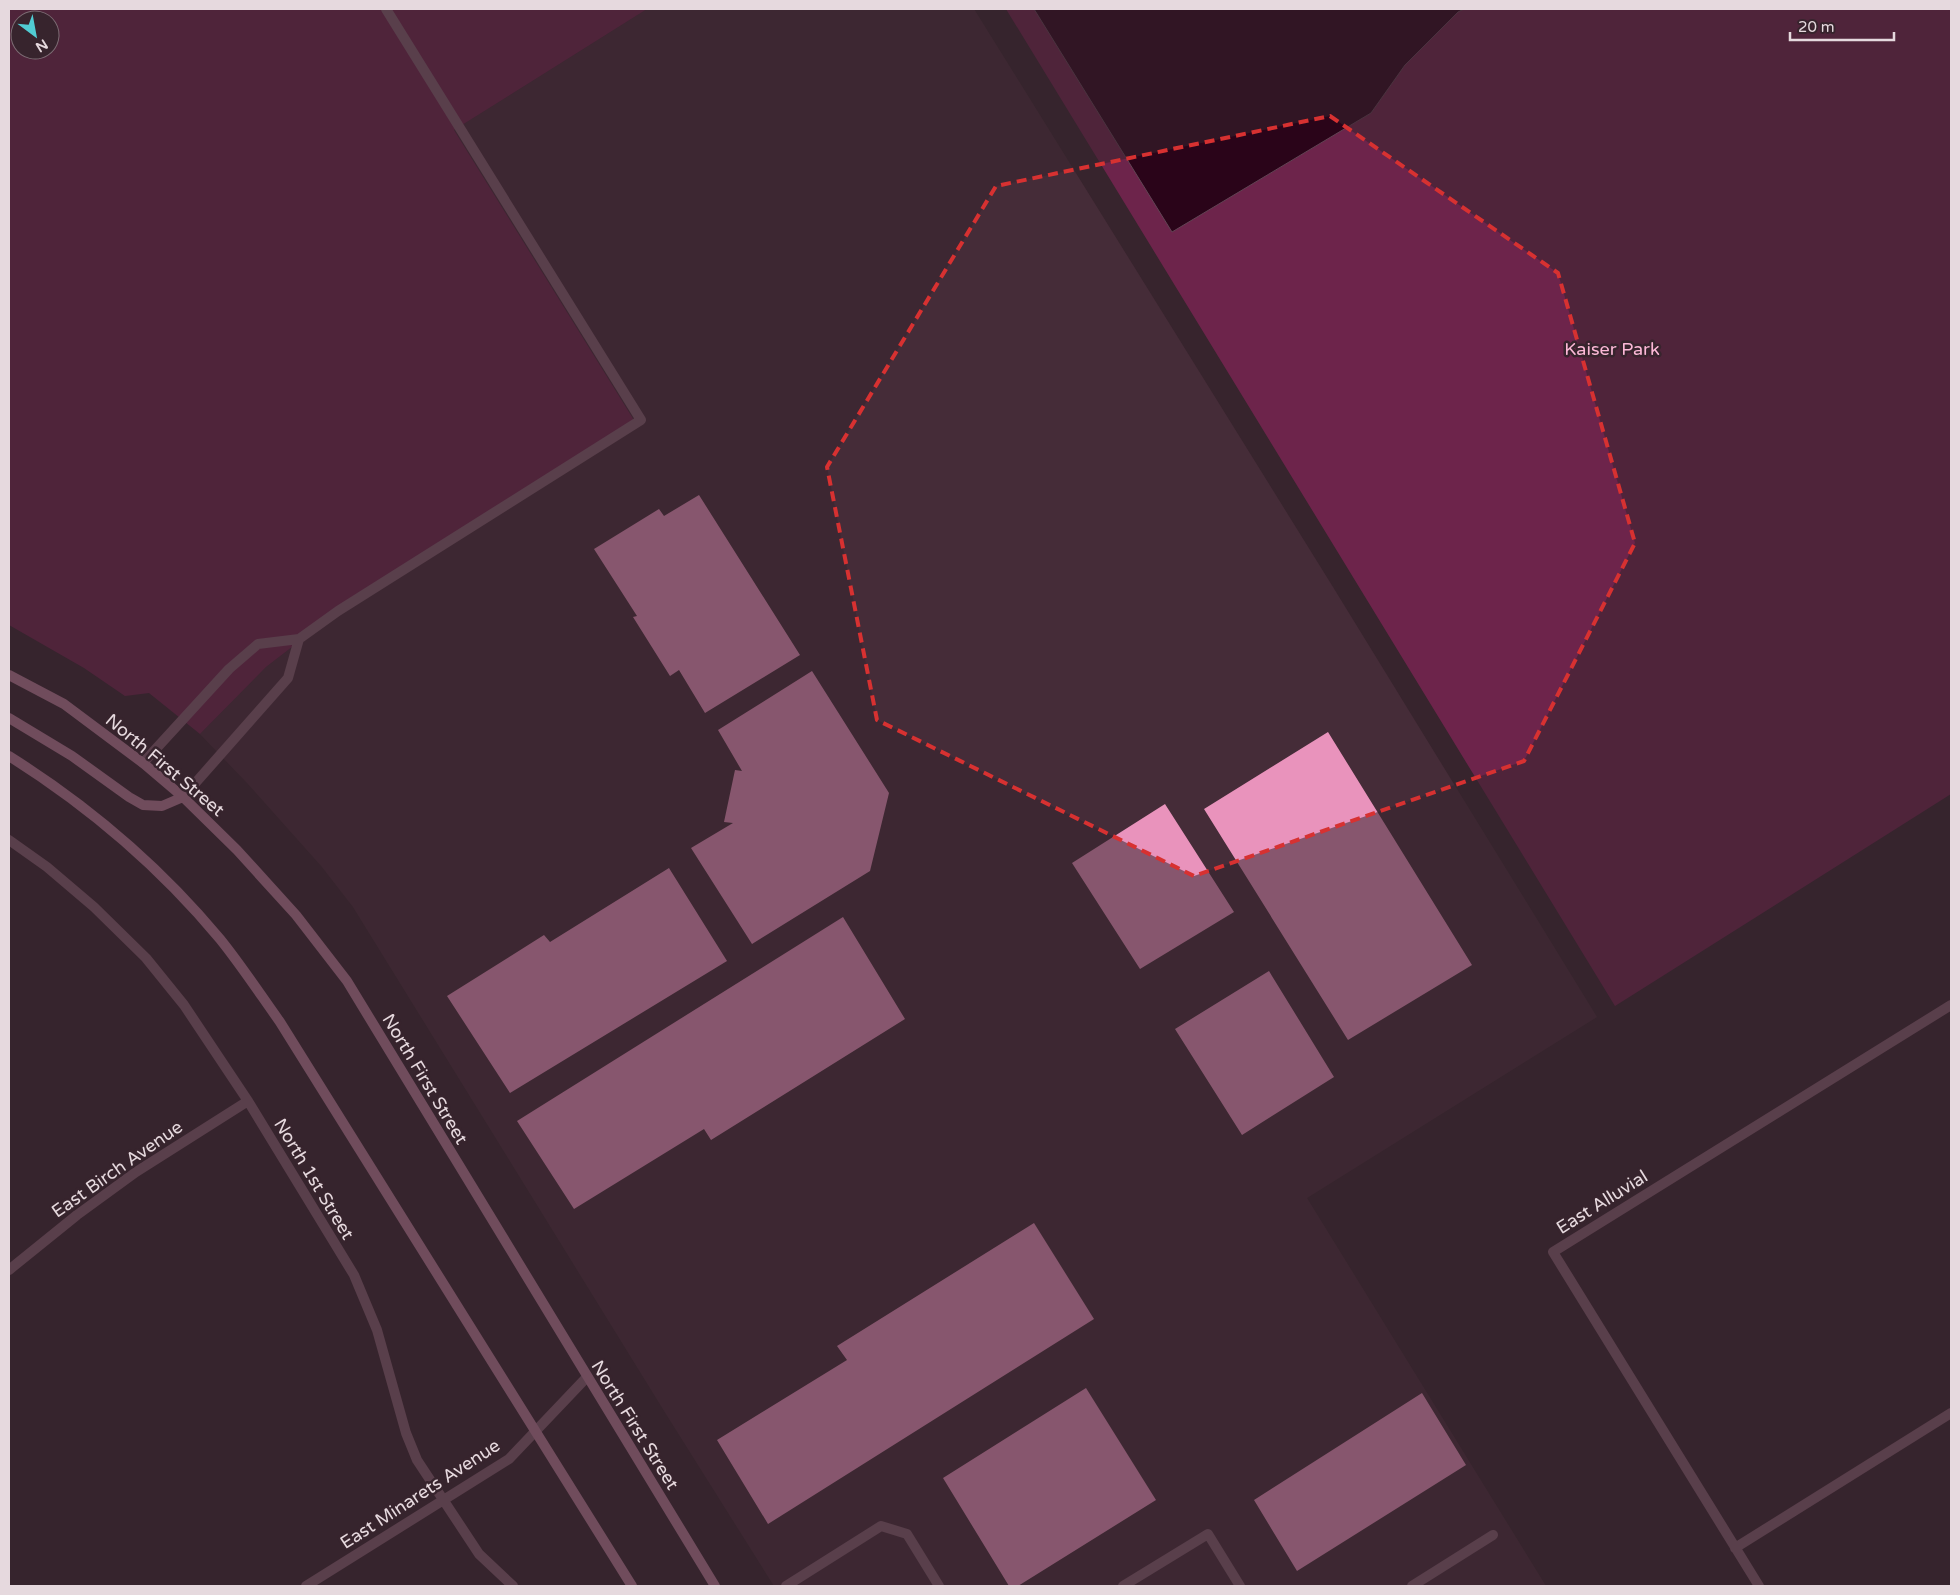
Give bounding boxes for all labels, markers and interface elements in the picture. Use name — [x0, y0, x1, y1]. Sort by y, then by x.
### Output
north arrow — [10, 10, 60, 60]
scale bar — [1790, 10, 1894, 42]
text: 20 m — [1798, 18, 1835, 36]
text: N — [32, 35, 51, 56]
park label: Kaiser Park — [1564, 338, 1660, 360]
street label: North First Street — [101, 709, 229, 821]
street label: North First Street — [377, 1010, 473, 1148]
street label: North 1st Street — [269, 1114, 359, 1244]
street label: East Birch Avenue — [47, 1116, 187, 1222]
street label: East Alluvial — [1552, 1165, 1652, 1239]
street label: North First Street — [586, 1356, 684, 1494]
street label: East Minarets Avenue — [336, 1434, 504, 1554]

